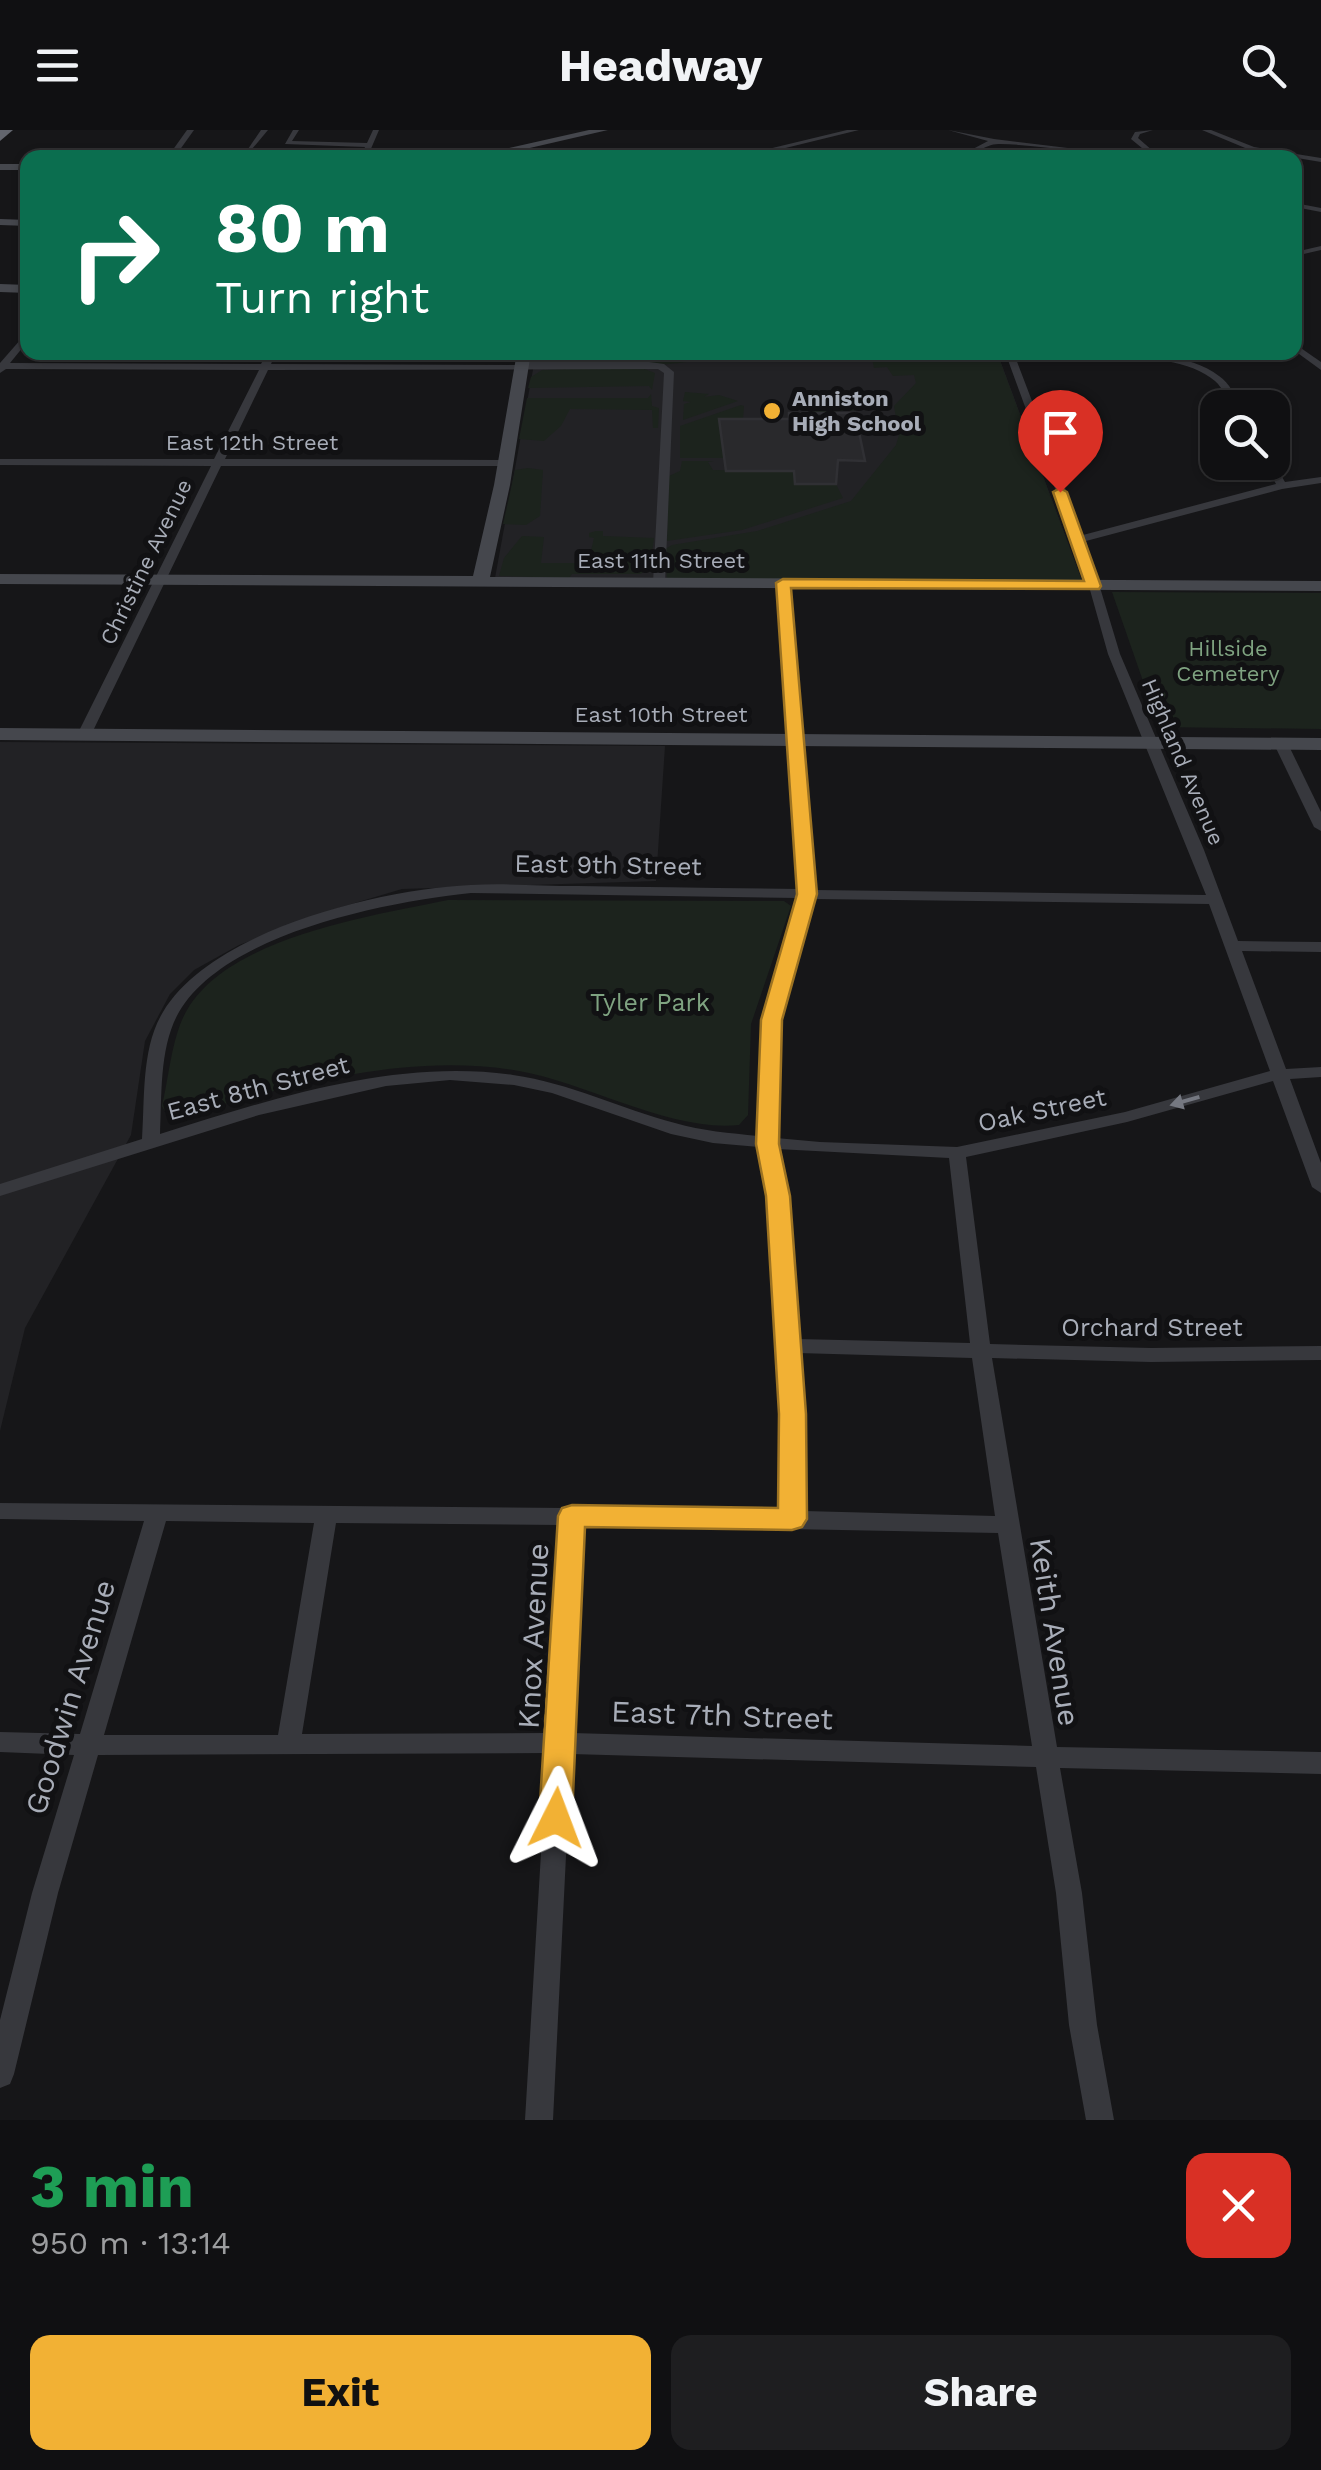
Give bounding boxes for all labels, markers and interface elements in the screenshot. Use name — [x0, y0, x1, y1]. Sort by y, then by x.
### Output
icon: menu — [30, 38, 85, 93]
icon: search — [1236, 38, 1291, 93]
text: Headway — [559, 39, 762, 92]
text: 80 m — [215, 187, 390, 269]
icon: right — [50, 190, 180, 320]
text: Turn right — [215, 271, 429, 324]
place label: Anniston High School — [792, 386, 922, 436]
pin — [1018, 390, 1103, 493]
map controls — [1200, 390, 1290, 480]
button: search — [1200, 390, 1290, 480]
marker: Anniston High School — [761, 400, 783, 422]
icon: arrive — [1033, 405, 1088, 460]
street label: East 12th Street — [166, 430, 338, 455]
street label: Christine Avenue — [95, 475, 197, 649]
street label: East 11th Street — [577, 548, 745, 573]
park label: Hillside Cemetery — [1176, 636, 1280, 686]
street label: Highland Avenue — [1137, 675, 1229, 849]
street label: East 10th Street — [574, 702, 748, 727]
street label: East 9th Street — [514, 849, 702, 881]
park label: Tyler Park — [590, 988, 710, 1017]
street label: East 8th Street — [164, 1050, 353, 1126]
street label: Oak Street — [975, 1082, 1109, 1138]
one-way arrow — [1169, 1094, 1200, 1109]
street label: Orchard Street — [1061, 1313, 1243, 1342]
street label: Keith Avenue — [1023, 1535, 1087, 1729]
street label: Knox Avenue — [511, 1542, 555, 1730]
street label: Goodwin Avenue — [18, 1576, 122, 1818]
street label: East 7th Street — [610, 1694, 834, 1736]
position arrow — [504, 1766, 608, 1870]
text: 3 min — [30, 2151, 194, 2222]
button: close — [1186, 2153, 1291, 2258]
text: 950 m · 13:14 — [30, 2224, 231, 2262]
button: Exit — [30, 2335, 651, 2450]
button: Share — [671, 2335, 1291, 2450]

